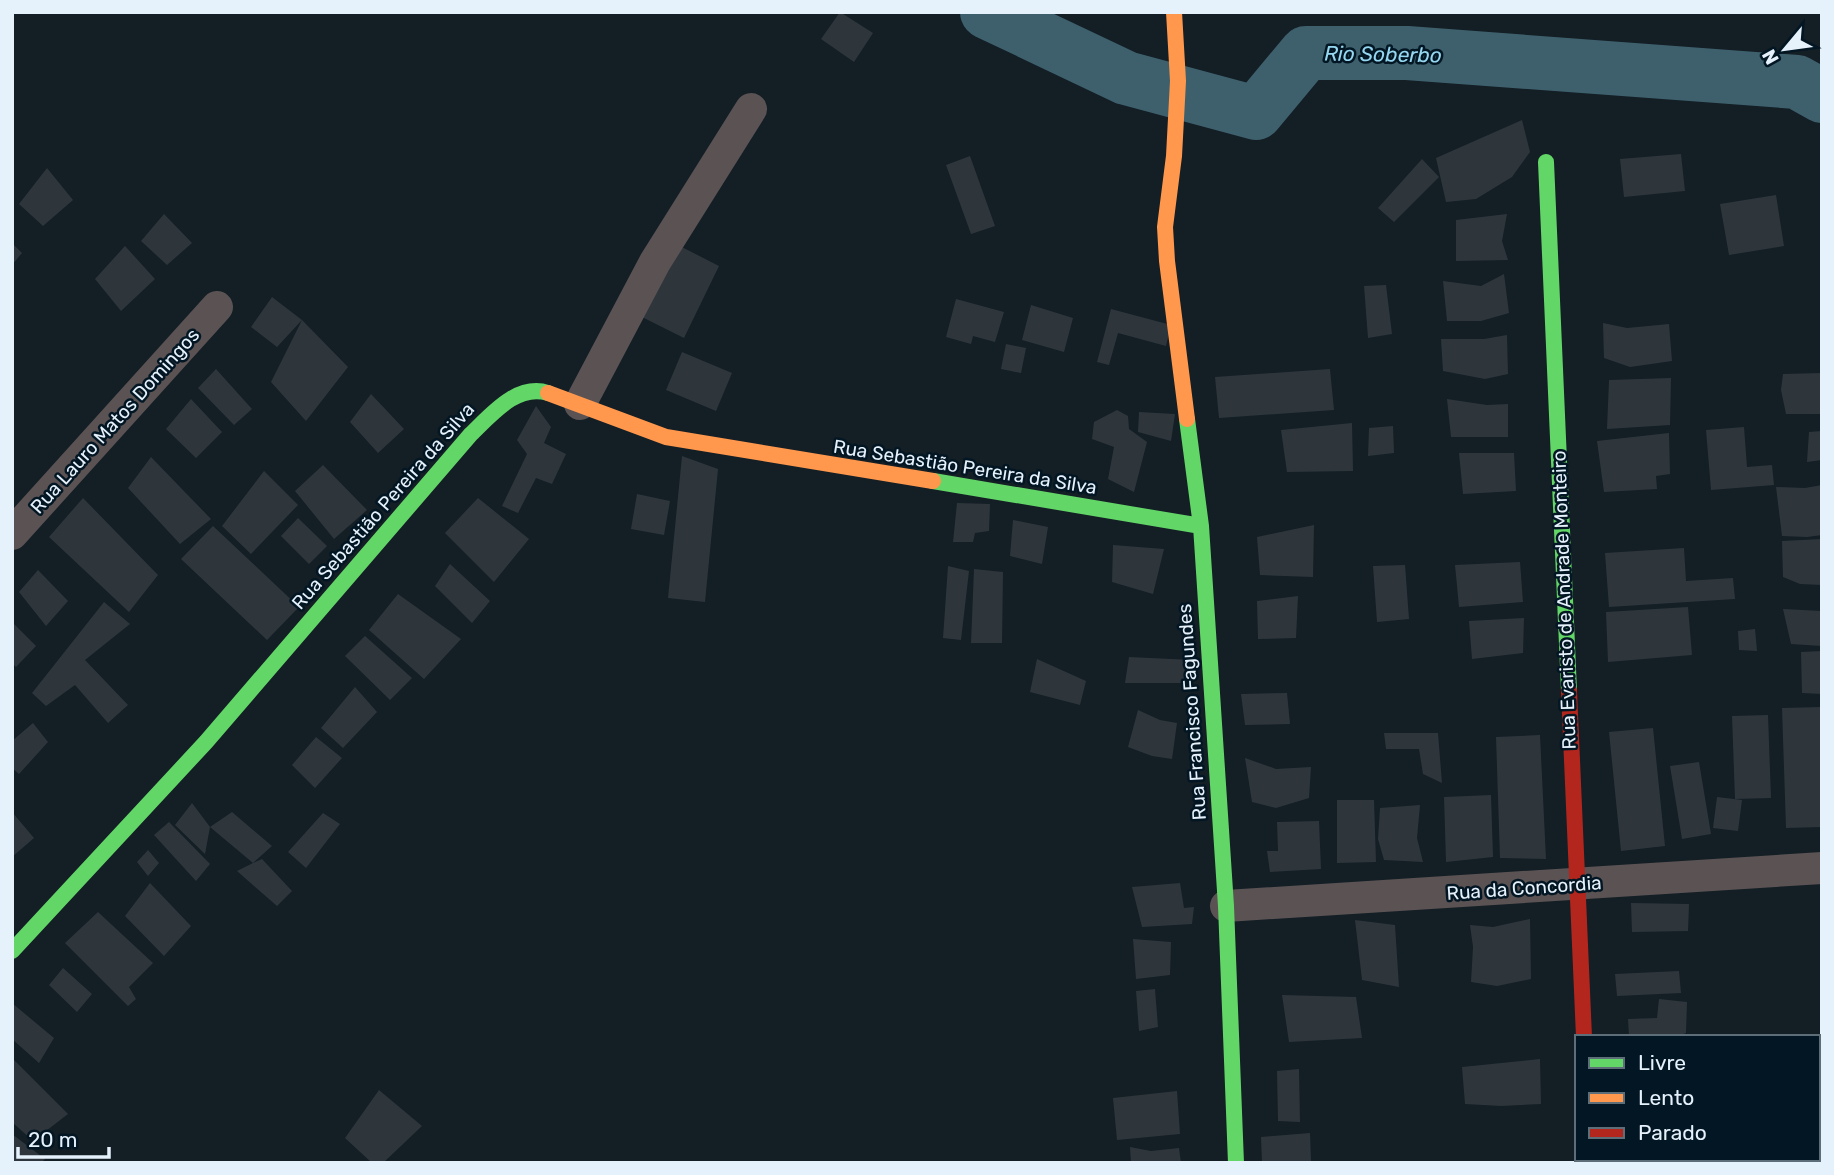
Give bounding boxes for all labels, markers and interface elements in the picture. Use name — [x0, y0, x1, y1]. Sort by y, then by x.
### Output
north arrow — [1750, 14, 1820, 84]
water label: Rio Soberbo — [1324, 40, 1442, 68]
text: N — [1757, 45, 1784, 69]
street label: Rua Lauro Matos Domingos — [26, 324, 204, 518]
street label: Rua Sebastião Pereira da Silva — [287, 398, 479, 614]
street label: Rua Sebastião Pereira da Silva — [832, 435, 1098, 499]
street label: Rua Evaristo de Andrade Monteiro — [1547, 450, 1581, 750]
street label: Rua Francisco Fagundes — [1173, 603, 1211, 821]
street label: Rua da Concordia — [1446, 871, 1602, 905]
legend — [1575, 1035, 1820, 1161]
text: Livre — [1638, 1050, 1686, 1075]
text: Lento — [1638, 1085, 1694, 1110]
scale bar — [18, 1116, 108, 1160]
text: Parado — [1638, 1120, 1707, 1145]
text: 20 m — [28, 1127, 77, 1152]

